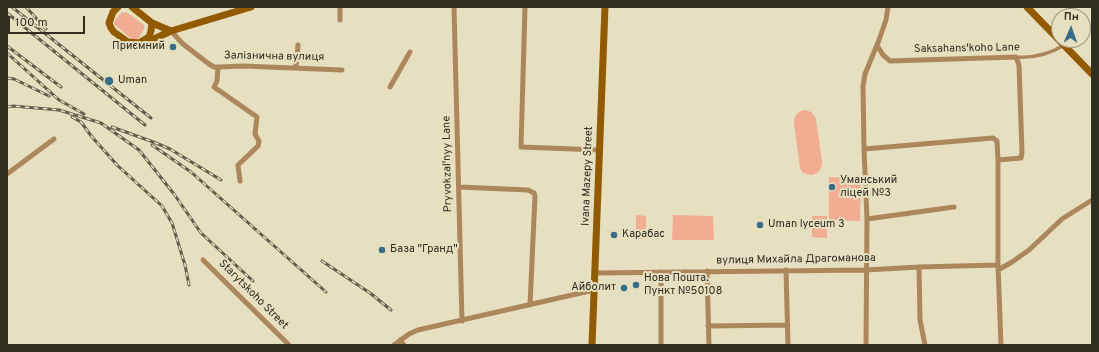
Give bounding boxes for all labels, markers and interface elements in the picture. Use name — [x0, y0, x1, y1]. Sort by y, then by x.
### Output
scale bar — [10, 8, 87, 34]
north arrow — [1051, 8, 1091, 48]
text: Пн — [1064, 10, 1079, 24]
text: 100 m — [15, 15, 48, 31]
place label: Приємний — [112, 40, 165, 54]
street label: Saksahansʹkoho Lane — [914, 41, 1020, 57]
marker: Приємний — [168, 42, 178, 52]
street label: Залізнична вулиця — [224, 50, 324, 64]
place label: Uman — [118, 74, 147, 88]
marker: Uman — [103, 75, 115, 87]
street label: Pryvokzalʹnyy Lane — [441, 116, 455, 212]
street label: Ivana Mazepy Street — [580, 126, 596, 226]
place label: Уманський ліцей №3 — [840, 174, 897, 200]
marker: Уманський ліцей №3 — [827, 182, 837, 192]
place label: Uman lyceum 3 — [768, 218, 845, 232]
marker: Uman lyceum 3 — [755, 220, 765, 230]
place label: Карабас — [622, 228, 665, 242]
marker: Карабас — [609, 230, 619, 240]
place label: База "Гранд" — [390, 243, 458, 257]
marker: База "Гранд" — [377, 245, 387, 255]
street label: вулиця Михайла Драгоманова — [716, 252, 876, 268]
street label: Starytskoho Street — [215, 257, 291, 333]
place label: Нова Пошта. Пункт №50108 — [644, 272, 722, 298]
marker: Нова Пошта. Пункт №50108 — [631, 280, 641, 290]
place label: Айболит — [571, 281, 616, 295]
marker: Айболит — [619, 283, 629, 293]

